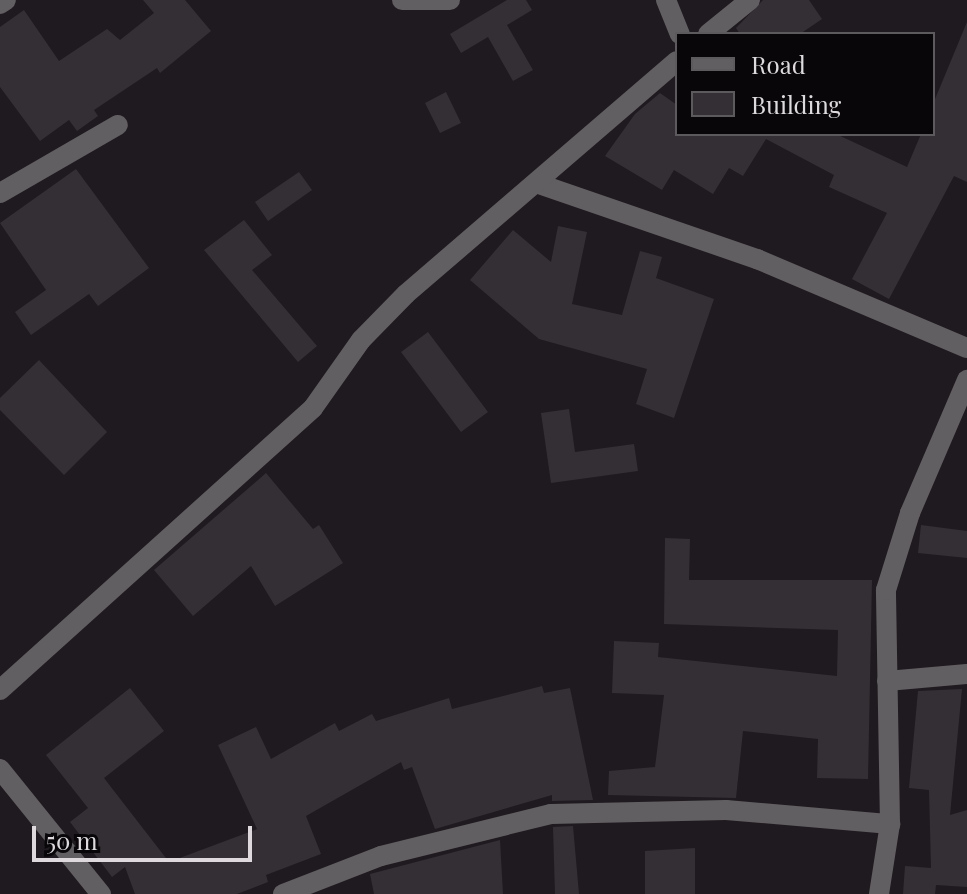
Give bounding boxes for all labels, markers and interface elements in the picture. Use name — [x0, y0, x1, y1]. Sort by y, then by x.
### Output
legend — [675, 32, 935, 136]
text: Road — [751, 48, 806, 80]
text: Building — [751, 88, 841, 120]
scale bar — [36, 810, 256, 860]
text: 50 m — [46, 824, 98, 856]

